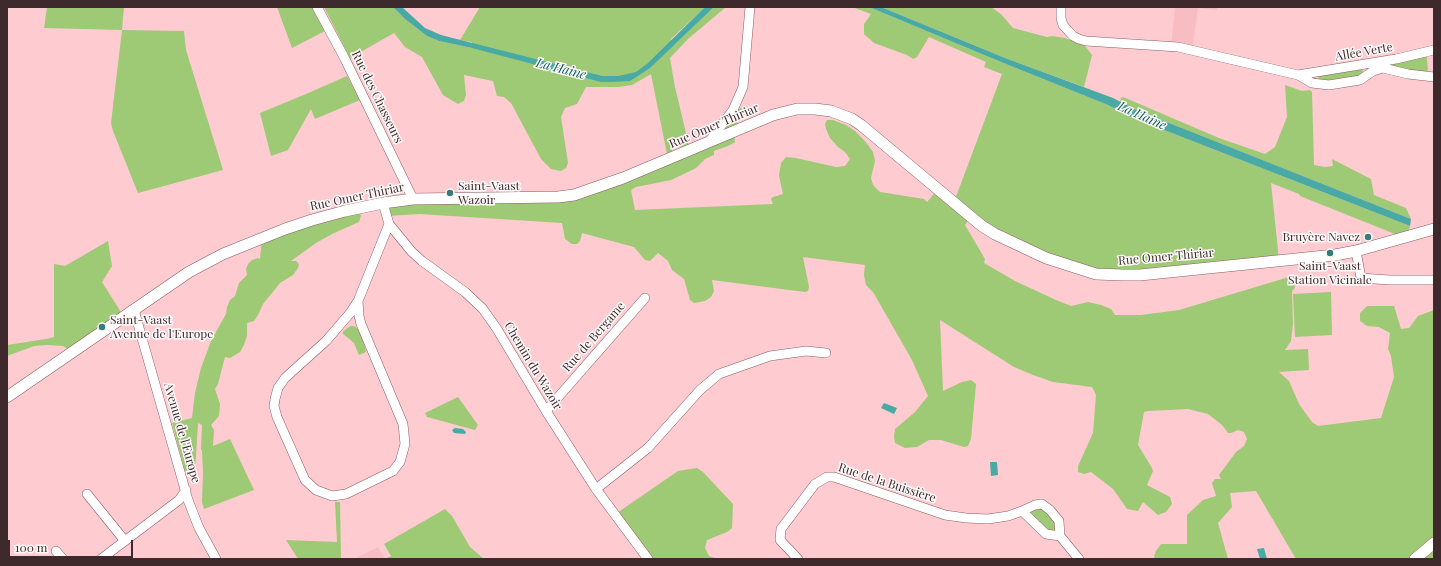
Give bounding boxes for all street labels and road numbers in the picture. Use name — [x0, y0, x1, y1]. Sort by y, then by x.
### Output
street label: Allée Verte — [1334, 40, 1394, 64]
street label: Rue des Chasseurs — [348, 48, 406, 146]
street label: Rue Omer Thiriar — [667, 101, 761, 151]
street label: Rue Omer Thiriar — [309, 180, 405, 214]
street label: Rue Omer Thiriar — [1118, 246, 1214, 268]
street label: Rue de Bergame — [560, 299, 628, 375]
street label: Chemin du Wazoir — [501, 319, 565, 413]
street label: Avenue de l'Europe — [161, 381, 203, 485]
street label: Rue de la Buissière — [836, 460, 938, 506]

